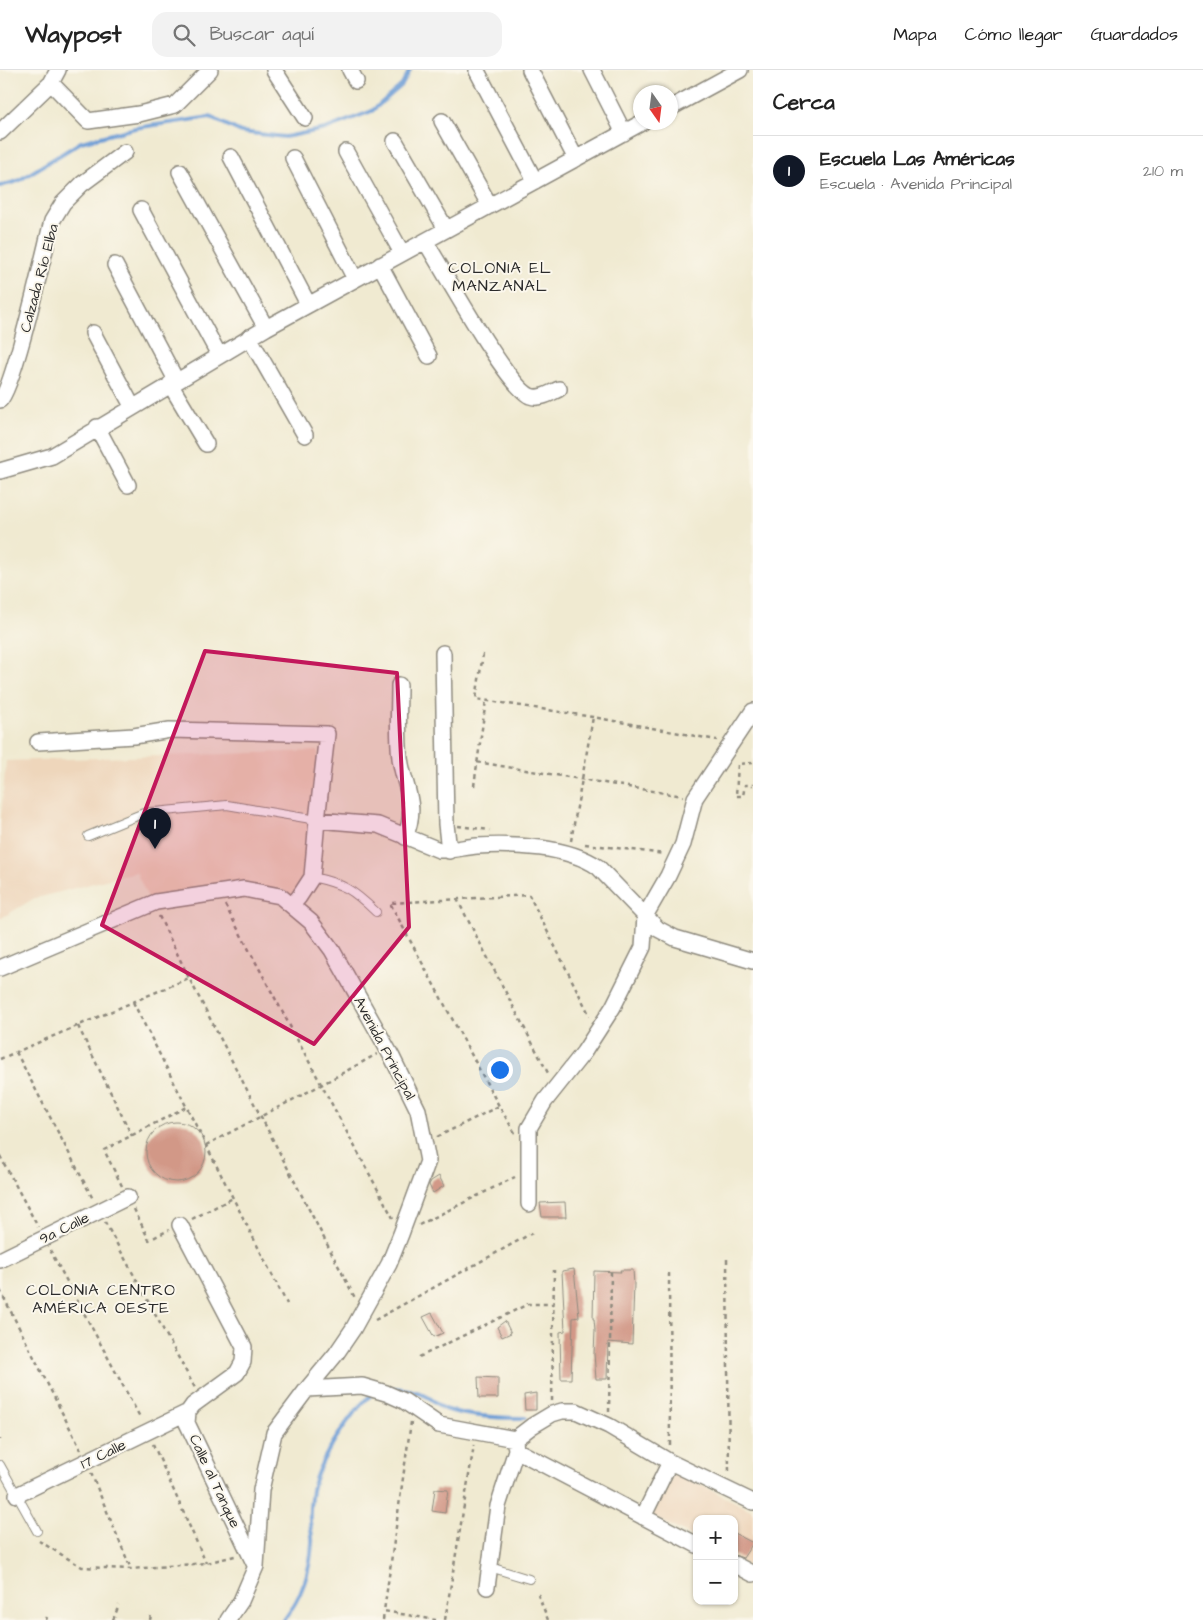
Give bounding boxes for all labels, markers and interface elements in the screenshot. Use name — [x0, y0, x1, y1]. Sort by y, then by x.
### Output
search box — [152, 12, 502, 57]
text: Waypost — [25, 18, 122, 52]
icon: search — [170, 21, 198, 49]
text: Buscar aquí — [210, 21, 314, 48]
text: Mapa — [893, 22, 937, 47]
text: Cómo llegar — [965, 22, 1063, 47]
text: Guardados — [1091, 22, 1178, 47]
north arrow — [633, 85, 678, 130]
text: Cerca — [773, 88, 835, 117]
text: Escuela Las Américas — [820, 146, 1015, 173]
text: 1 — [788, 160, 790, 182]
text: 210 m — [1143, 160, 1183, 182]
text: Escuela · Avenida Principal — [820, 173, 1012, 195]
street label: Calzada Río Elba — [15, 221, 64, 335]
district label: COLONIA EL MANZANAL — [448, 257, 552, 297]
pin: 1 — [139, 808, 171, 849]
street label: Avenida Principal — [348, 993, 421, 1104]
your location — [487, 1057, 513, 1083]
street label: 9a Calle — [36, 1207, 93, 1250]
district label: COLONIA CENTRO AMÉRICA OESTE — [26, 1279, 176, 1319]
street label: Calle al Tanque — [184, 1431, 245, 1531]
street label: 17 Calle — [77, 1434, 130, 1474]
map controls — [693, 1515, 738, 1605]
button: + — [693, 1515, 738, 1560]
button: − — [693, 1560, 738, 1605]

